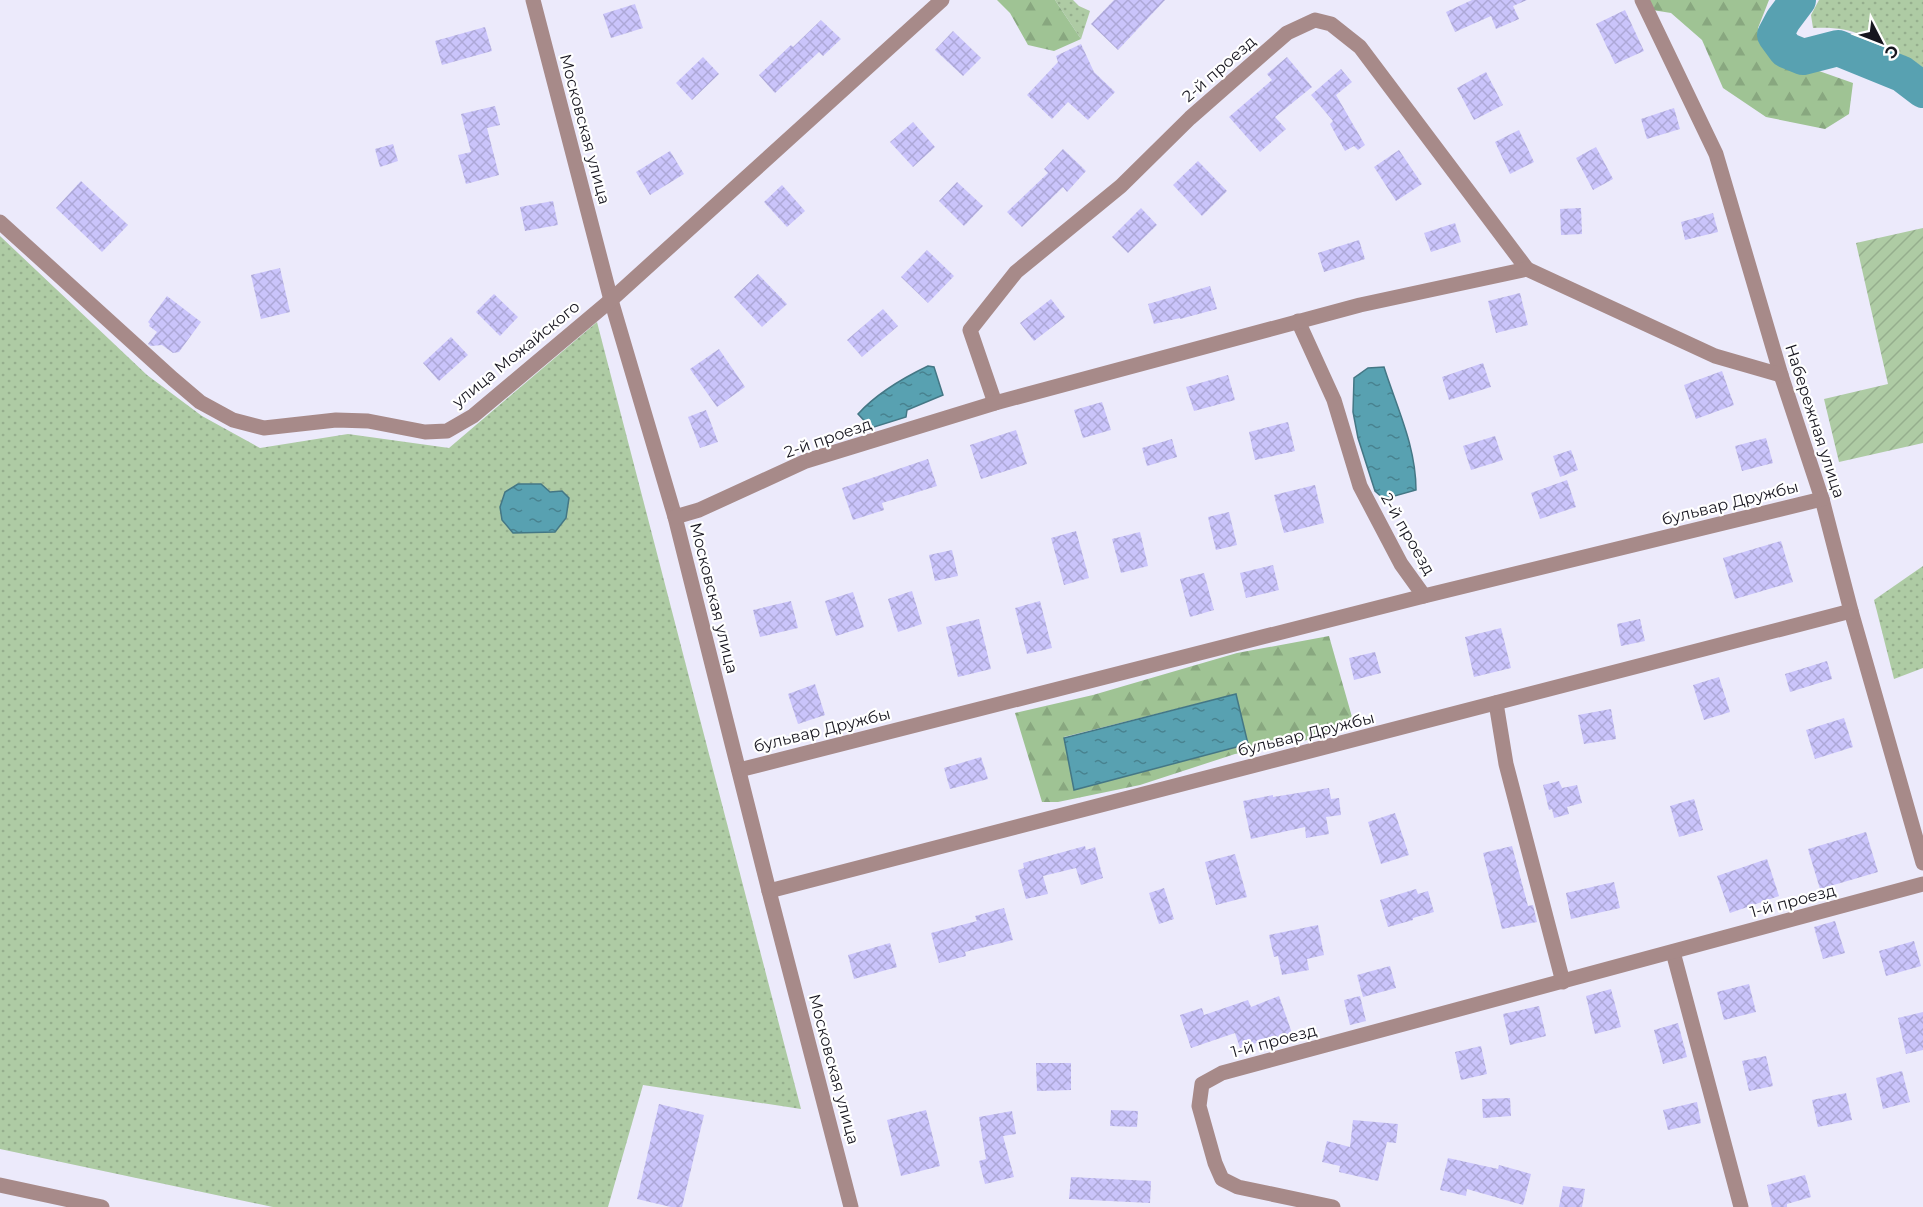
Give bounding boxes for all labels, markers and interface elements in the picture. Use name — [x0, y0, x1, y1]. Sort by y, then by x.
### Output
north arrow — [1851, 12, 1911, 72]
street label: 2-й проезд — [1178, 32, 1260, 106]
text: С — [1881, 41, 1903, 63]
street label: Московская улица — [556, 52, 614, 206]
street label: улица Можайского — [448, 297, 584, 412]
street label: Набережная улица — [1781, 342, 1849, 500]
street label: 2-й проезд — [782, 414, 874, 462]
street label: бульвар Дружбы — [1660, 477, 1800, 529]
street label: 2-й проезд — [1377, 490, 1439, 578]
street label: Московская улица — [686, 521, 742, 675]
street label: бульвар Дружбы — [752, 704, 892, 756]
street label: бульвар Дружбы — [1236, 708, 1376, 760]
street label: 1-й проезд — [1748, 880, 1838, 922]
street label: Московская улица — [805, 992, 863, 1146]
street label: 1-й проезд — [1229, 1020, 1319, 1062]

